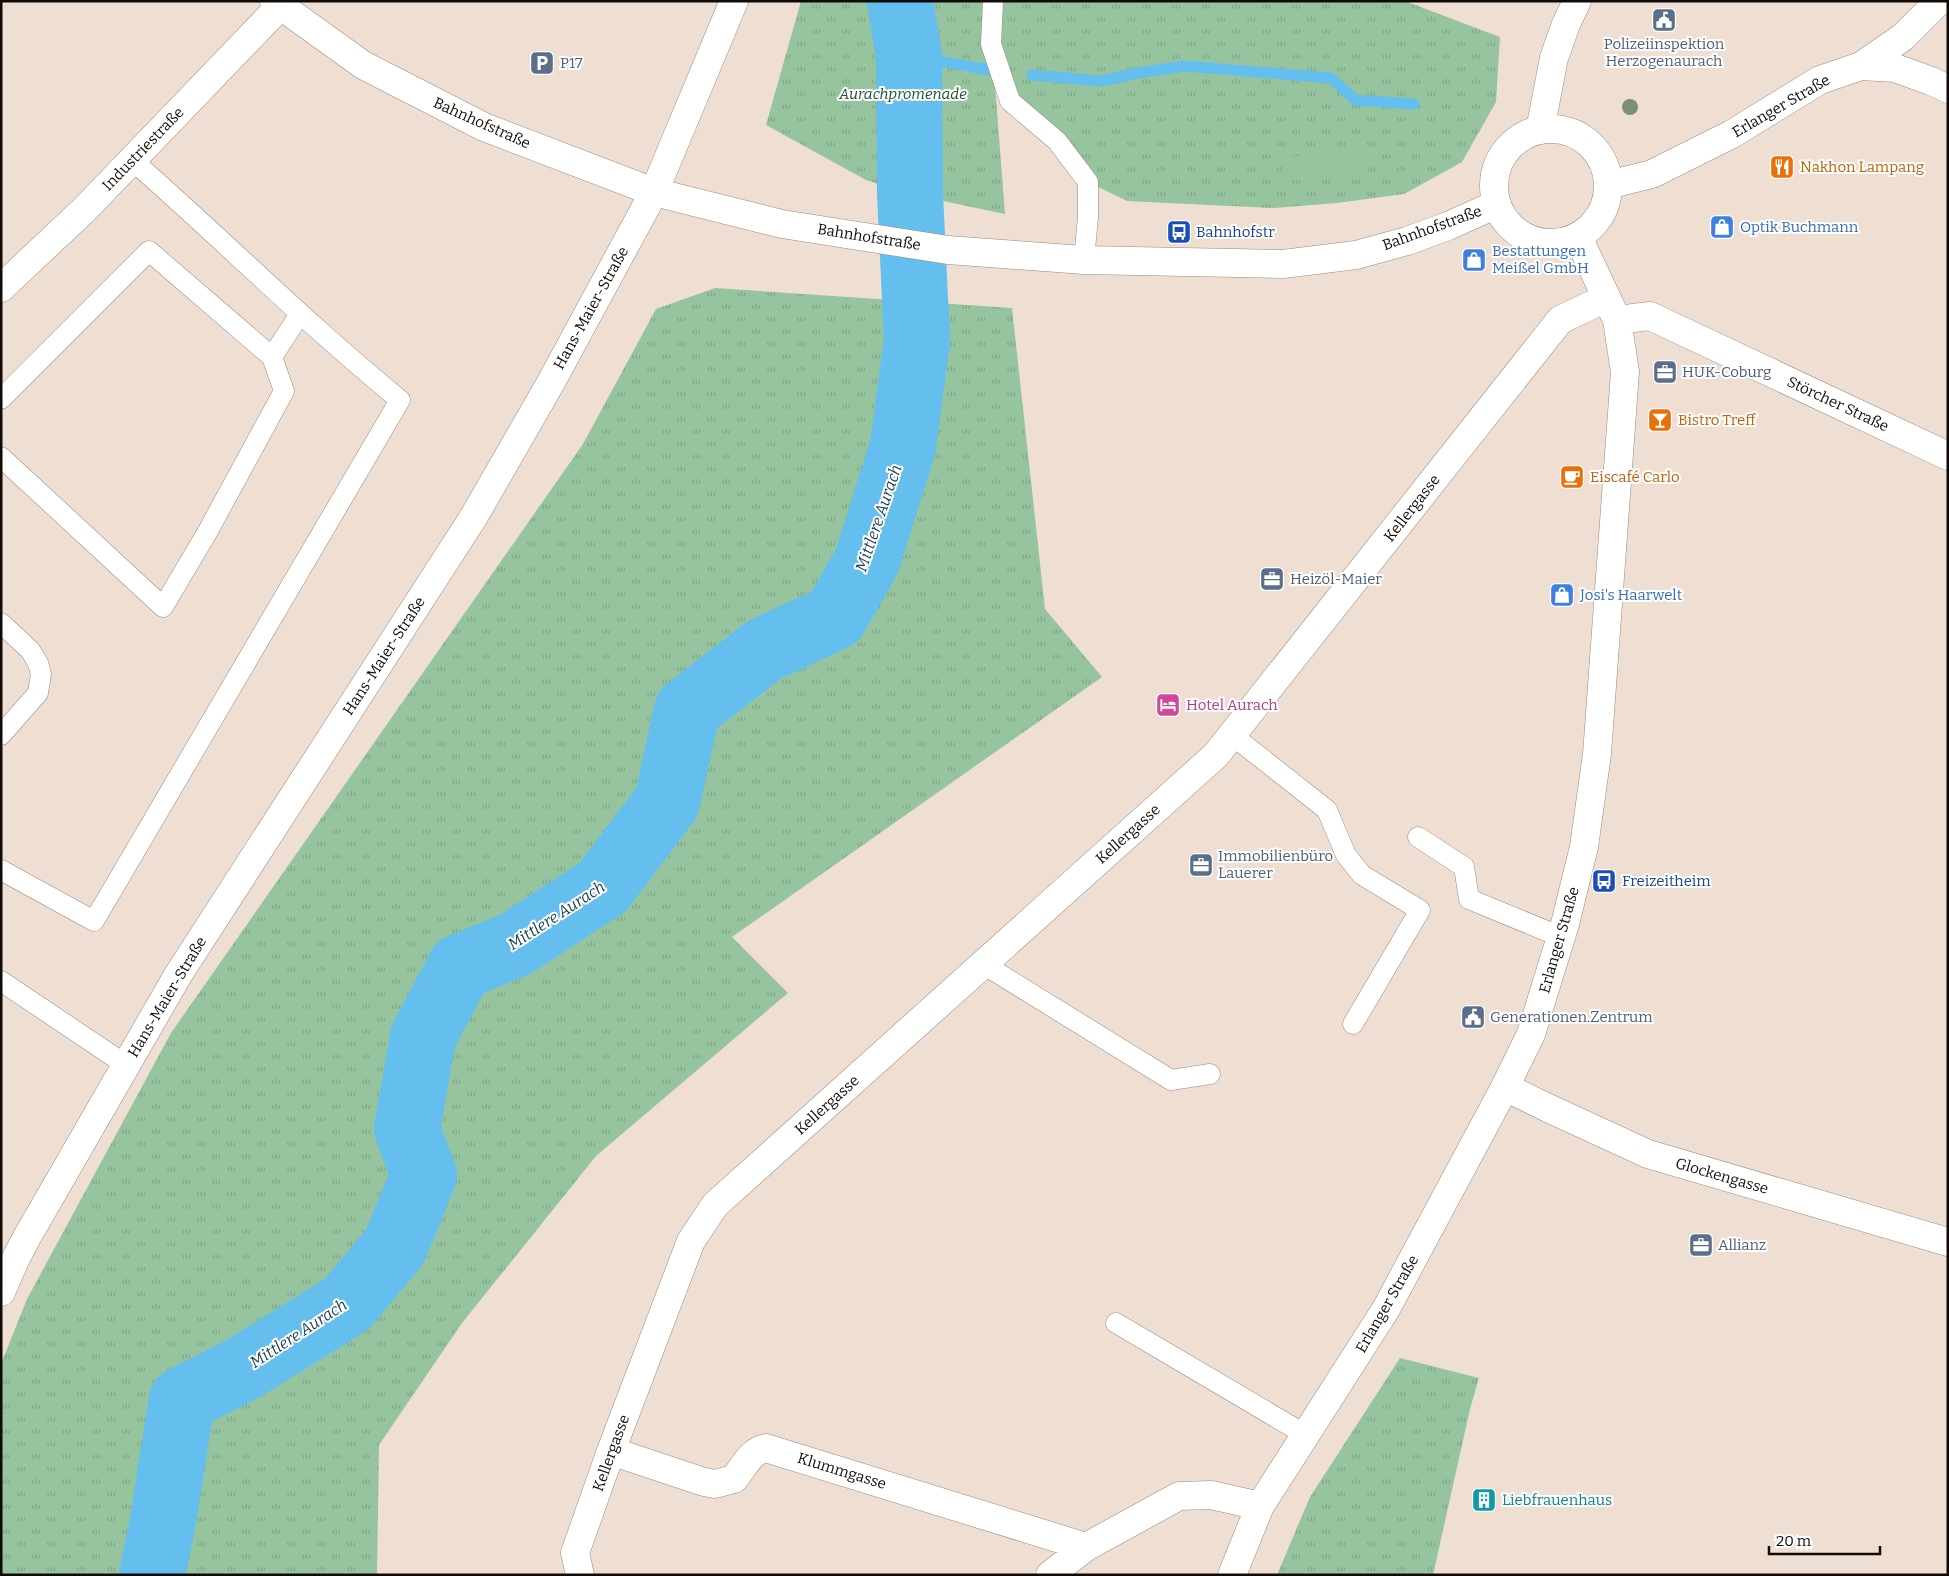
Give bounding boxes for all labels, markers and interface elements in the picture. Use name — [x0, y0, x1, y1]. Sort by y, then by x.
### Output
public building icon: Polizeiinspektion Herzogenaurach — [1651, 7, 1677, 33]
place label: Polizeiinspektion Herzogenaurach — [1604, 35, 1725, 70]
parking icon: P17 — [529, 50, 555, 76]
place label: P17 — [560, 54, 583, 72]
street label: Erlanger Straße — [1729, 71, 1833, 141]
park label: Aurachpromenade — [838, 85, 967, 103]
street label: Bahnhofstraße — [431, 94, 533, 152]
street label: Industriestraße — [99, 103, 187, 195]
restaurant icon: Nakhon Lampang — [1769, 154, 1795, 180]
place label: Nakhon Lampang — [1800, 158, 1924, 176]
street label: Bahnhofstraße — [1380, 202, 1484, 254]
shop icon: Optik Buchmann — [1709, 214, 1735, 240]
place label: Optik Buchmann — [1740, 218, 1859, 236]
bus stop icon: Bahnhofstr — [1166, 219, 1192, 245]
street label: Bahnhofstraße — [816, 220, 922, 254]
place label: Bahnhofstr — [1196, 223, 1275, 241]
place label: Bestattungen Meißel GmbH — [1492, 242, 1589, 277]
street label: Hans-Maier-Straße — [550, 244, 632, 372]
shop icon: Bestattungen Meißel GmbH — [1461, 247, 1487, 273]
office icon: HUK-Coburg — [1652, 359, 1678, 385]
place label: HUK-Coburg — [1682, 363, 1772, 381]
street label: Störcher Straße — [1784, 373, 1892, 435]
bar icon: Bistro Treff — [1647, 407, 1673, 433]
place label: Bistro Treff — [1678, 411, 1757, 429]
water label: Mittlere Aurach — [851, 462, 906, 574]
cafe icon: Eiscafé Carlo — [1559, 464, 1585, 490]
place label: Eiscafé Carlo — [1590, 468, 1680, 486]
street label: Kellergasse — [1380, 471, 1444, 545]
office icon: Heizöl-Maier — [1259, 566, 1285, 592]
place label: Heizöl-Maier — [1290, 570, 1382, 588]
shop icon: Josi's Haarwelt — [1549, 582, 1575, 608]
place label: Josi's Haarwelt — [1579, 586, 1683, 604]
street label: Hans-Maier-Straße — [339, 594, 429, 718]
hotel icon: Hotel Aurach — [1155, 692, 1181, 718]
place label: Hotel Aurach — [1186, 696, 1278, 714]
street label: Kellergasse — [1092, 800, 1164, 868]
place label: Immobilienbüro Lauerer — [1218, 847, 1333, 882]
office icon: Immobilienbüro Lauerer — [1188, 852, 1214, 878]
bus stop icon: Freizeitheim — [1591, 868, 1617, 894]
place label: Freizeitheim — [1622, 872, 1711, 890]
water label: Mittlere Aurach — [504, 877, 608, 954]
street label: Erlanger Straße — [1535, 885, 1583, 995]
street label: Hans-Maier-Straße — [124, 934, 210, 1060]
public building icon: Generationen.Zentrum — [1460, 1004, 1486, 1030]
place label: Generationen.Zentrum — [1490, 1008, 1653, 1026]
street label: Kellergasse — [791, 1071, 863, 1139]
street label: Glockengasse — [1673, 1154, 1771, 1198]
office icon: Allianz — [1688, 1232, 1714, 1258]
place label: Allianz — [1718, 1236, 1766, 1254]
street label: Erlanger Straße — [1352, 1252, 1422, 1356]
water label: Mittlere Aurach — [246, 1295, 350, 1372]
street label: Kellergasse — [589, 1412, 633, 1494]
street label: Klummgasse — [795, 1449, 889, 1493]
building icon: Liebfrauenhaus — [1471, 1487, 1497, 1513]
place label: Liebfrauenhaus — [1502, 1491, 1612, 1509]
scale bar — [1769, 1524, 1880, 1556]
text: 20 m — [1776, 1532, 1812, 1550]

